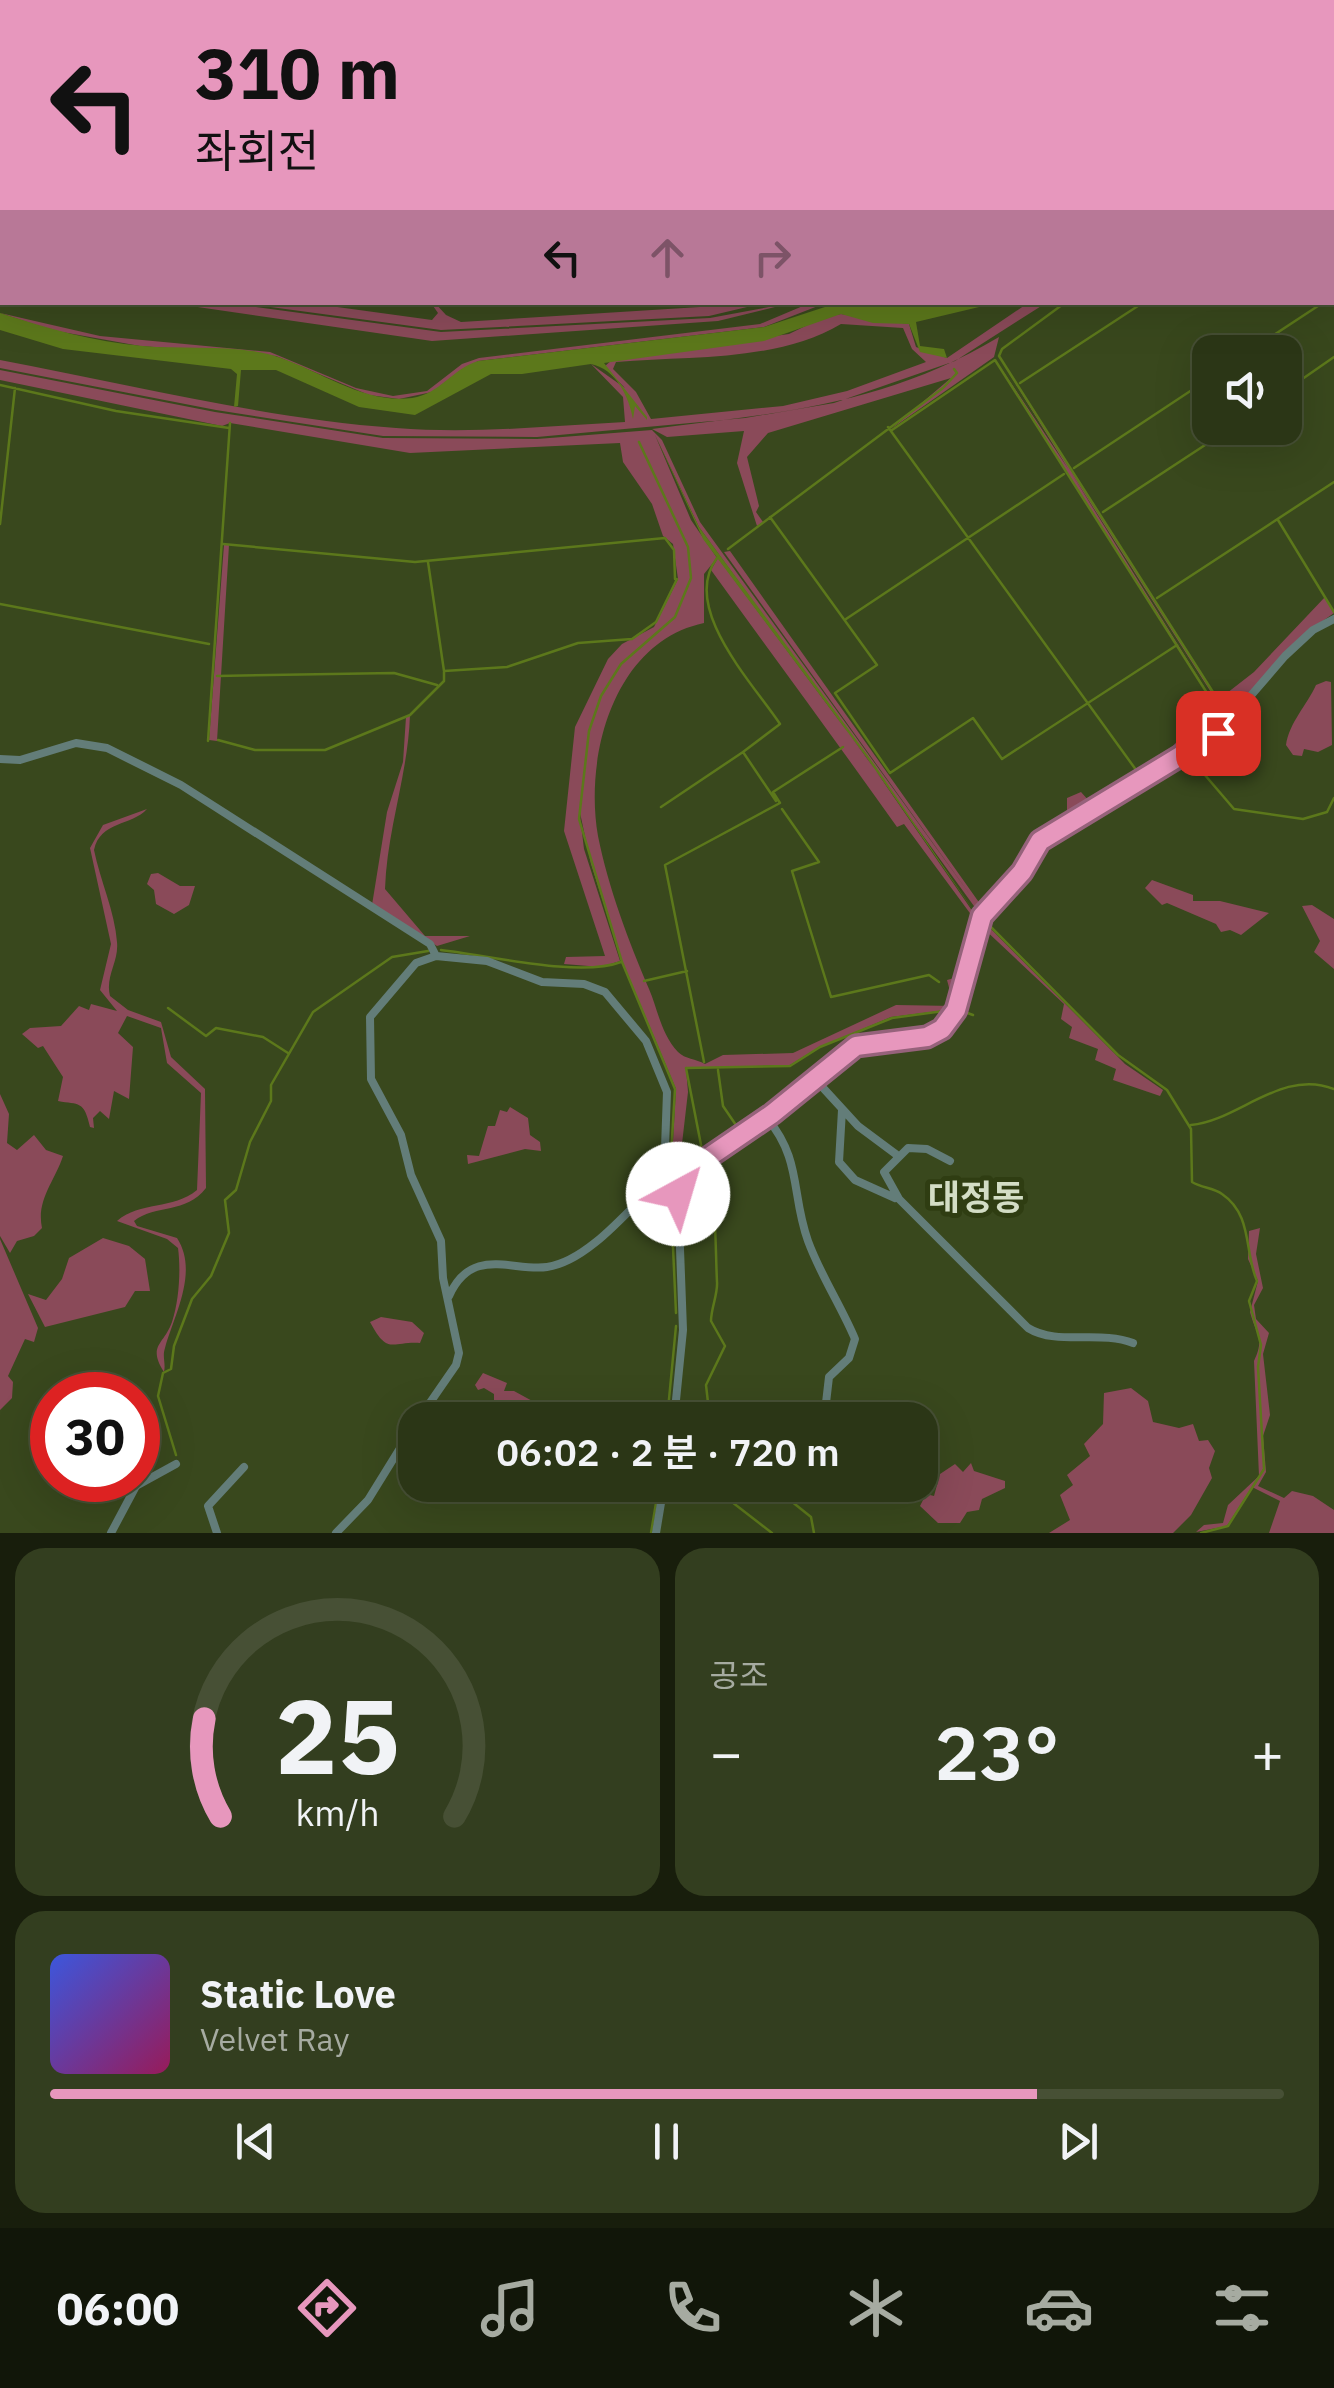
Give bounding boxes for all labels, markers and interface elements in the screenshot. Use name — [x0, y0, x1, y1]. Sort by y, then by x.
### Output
text: 310 m — [195, 27, 400, 118]
icon: left — [30, 40, 160, 170]
text: 좌회전 — [195, 121, 319, 179]
icon: left — [535, 230, 590, 285]
icon: ahead — [640, 230, 695, 285]
icon: right — [745, 230, 800, 285]
map controls — [1192, 335, 1302, 445]
button: sound — [1192, 335, 1302, 445]
pin — [1176, 691, 1261, 776]
icon: arrive — [1191, 706, 1246, 761]
position arrow — [626, 1142, 730, 1246]
district label: 대정동 — [928, 1174, 1024, 1220]
speed limit sign: 30 — [30, 1372, 160, 1502]
text: 06:02 · 2 분 · 720 m — [496, 1427, 840, 1476]
text: 공조 — [710, 1654, 768, 1696]
text: 25 — [275, 1667, 400, 1803]
text: 23° — [934, 1703, 1059, 1801]
text: − — [710, 1717, 743, 1788]
text: + — [1251, 1717, 1284, 1788]
text: km/h — [295, 1789, 379, 1836]
text: Static Love — [200, 1969, 396, 2018]
text: Velvet Ray — [200, 2018, 349, 2060]
icon: previous — [228, 2114, 283, 2169]
icon: pause — [639, 2114, 694, 2169]
icon: next — [1051, 2114, 1106, 2169]
icon: directions — [292, 2273, 362, 2343]
icon: music — [475, 2273, 545, 2343]
icon: phone — [658, 2273, 728, 2343]
icon: climate — [841, 2273, 911, 2343]
icon: car — [1024, 2273, 1094, 2343]
icon: filters — [1207, 2273, 1277, 2343]
text: 06:00 — [57, 2279, 179, 2337]

